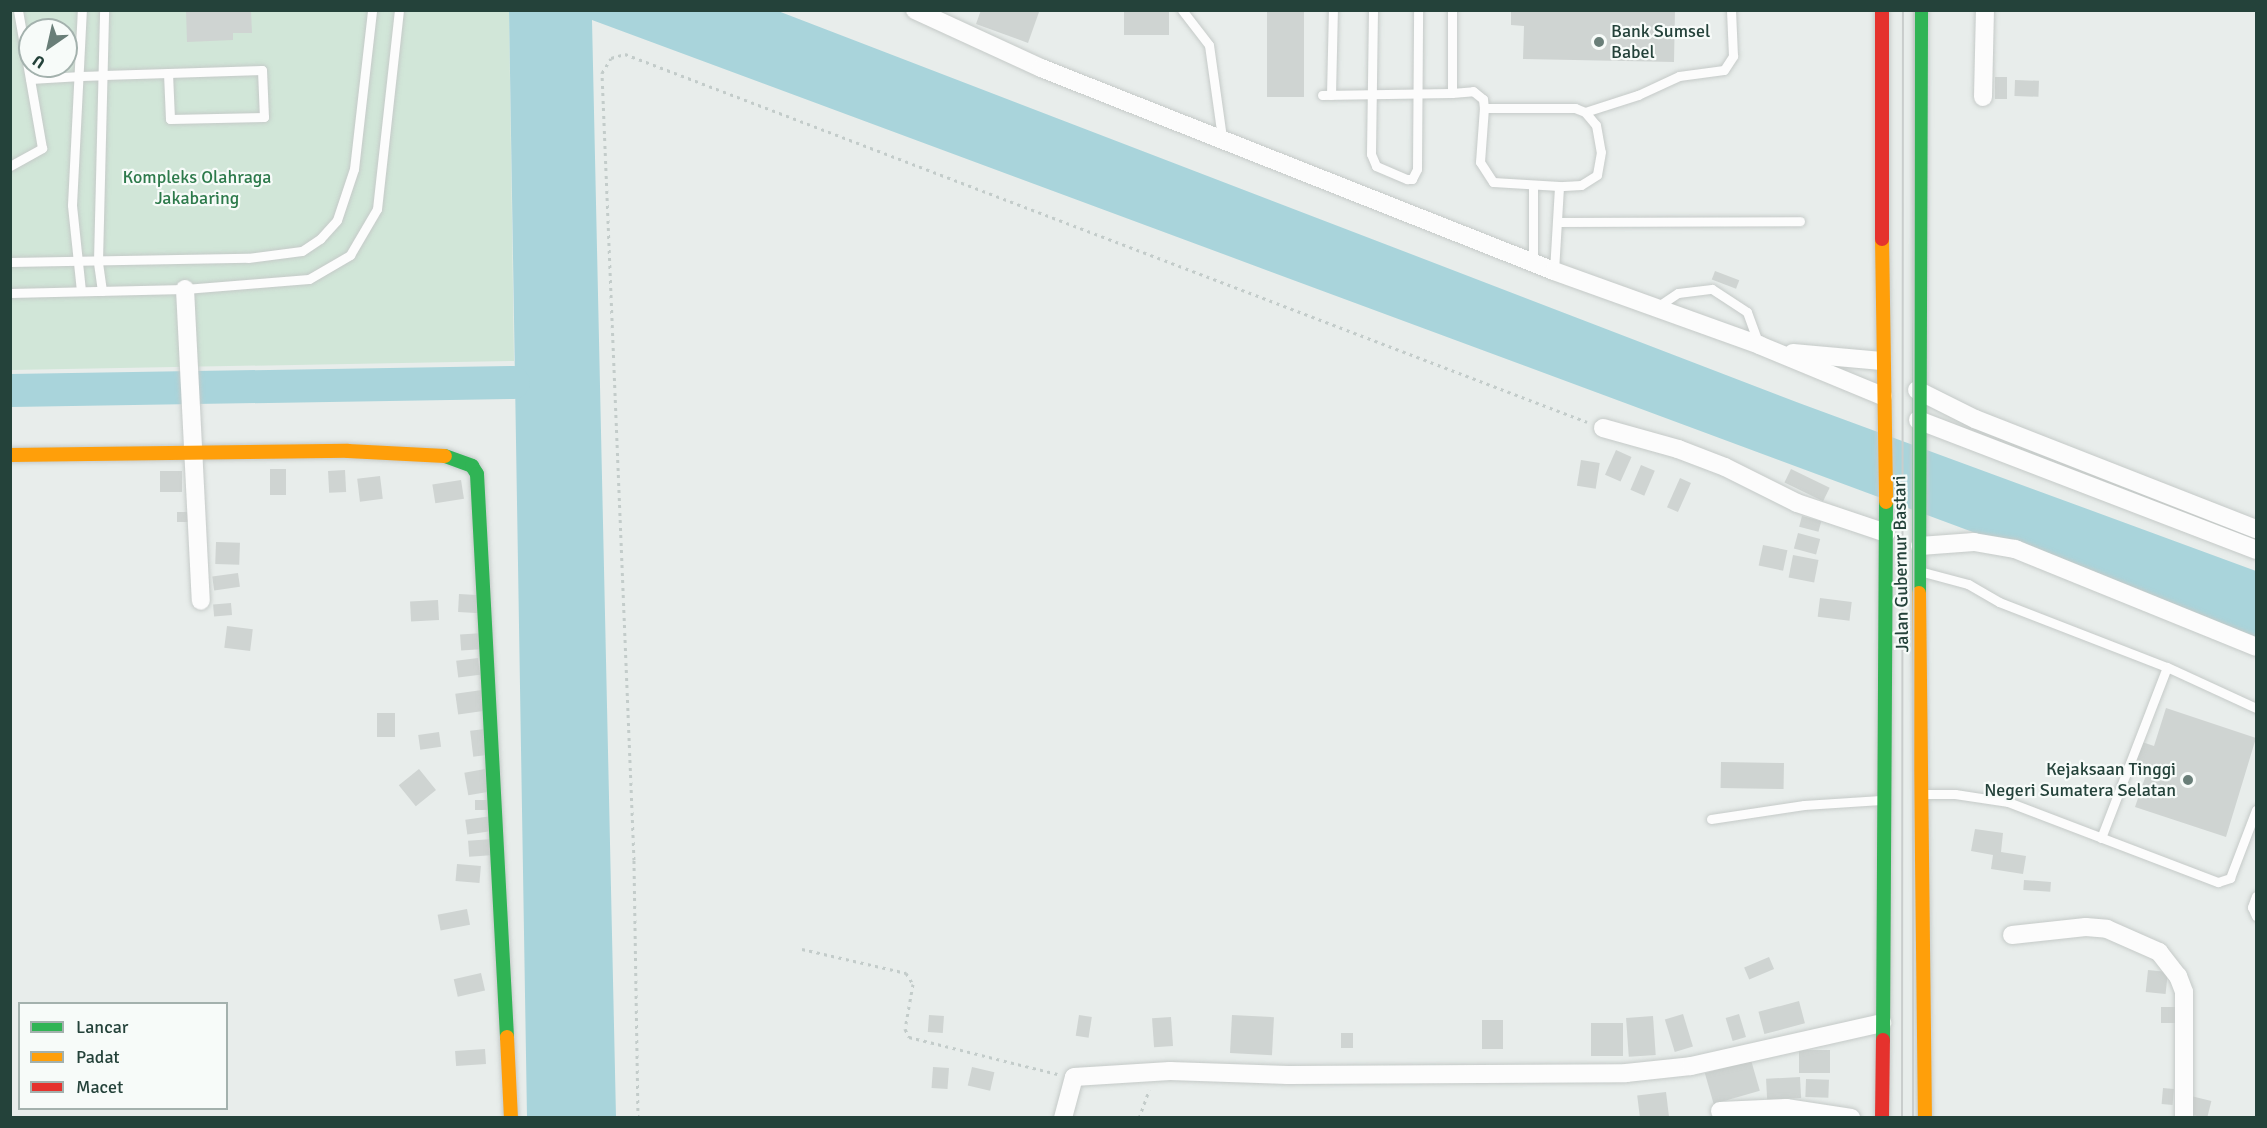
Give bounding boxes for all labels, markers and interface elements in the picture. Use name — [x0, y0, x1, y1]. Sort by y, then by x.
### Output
north arrow — [18, 18, 78, 78]
place label: Bank Sumsel Babel — [1611, 21, 1710, 63]
marker: Bank Sumsel Babel — [1592, 35, 1606, 49]
text: U — [29, 50, 49, 73]
park label: Kompleks Olahraga Jakabaring — [123, 167, 271, 210]
street label: Jalan Gubernur Bastari — [1889, 475, 1913, 653]
place label: Kejaksaan Tinggi Negeri Sumatera Selatan — [1984, 759, 2176, 802]
marker: Kejaksaan Tinggi Negeri Sumatera Selatan — [2181, 773, 2195, 787]
legend — [18, 1002, 228, 1110]
text: Lancar — [76, 1016, 128, 1038]
text: Padat — [76, 1046, 120, 1068]
text: Macet — [76, 1076, 123, 1098]

